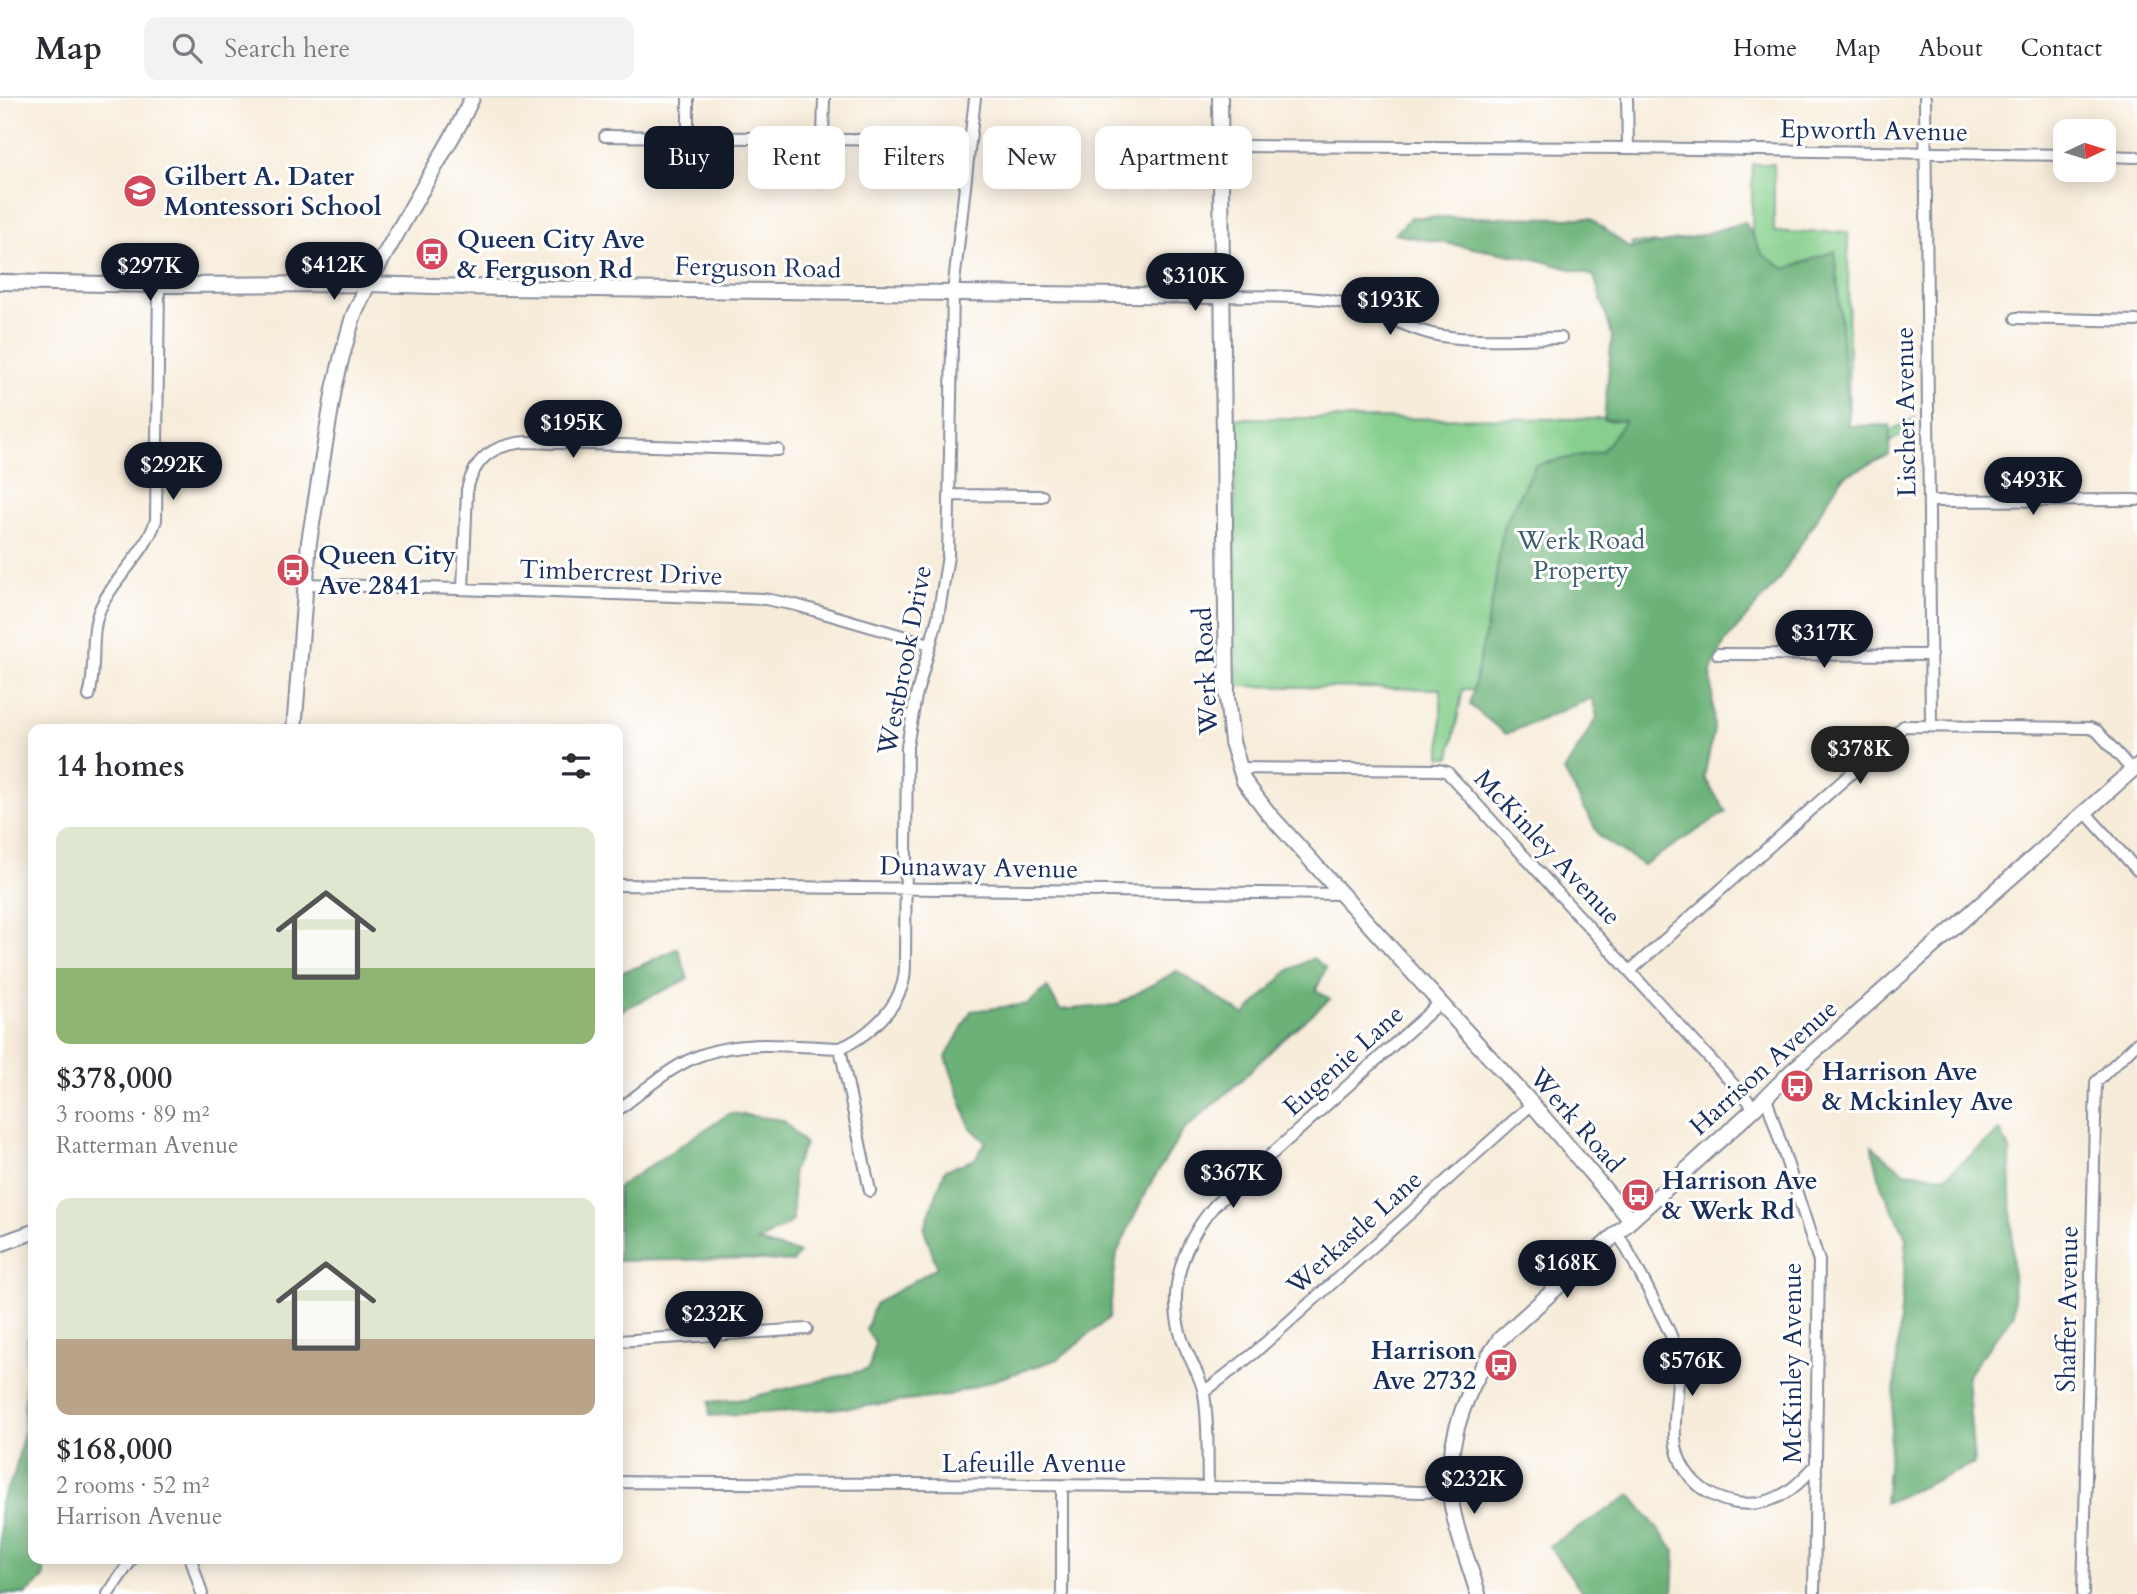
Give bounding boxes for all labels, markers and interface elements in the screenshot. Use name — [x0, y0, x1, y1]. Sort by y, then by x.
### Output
search box — [144, 17, 634, 80]
text: Map — [35, 26, 102, 71]
icon: search — [168, 29, 206, 67]
text: Search here — [224, 31, 350, 66]
text: Home — [1733, 32, 1797, 65]
text: Map — [1835, 32, 1881, 65]
text: About — [1919, 32, 1983, 65]
text: Contact — [2021, 32, 2102, 65]
street label: Epworth Avenue — [1780, 111, 1968, 150]
north arrow — [2053, 119, 2116, 182]
map controls — [2053, 119, 2116, 182]
chip: Buy — [644, 126, 734, 189]
chip: Rent — [748, 126, 845, 189]
chip: Filters — [859, 126, 969, 189]
chip: New — [983, 126, 1081, 189]
chip: Apartment — [1095, 126, 1252, 189]
place label: Gilbert A. Dater Montessori School — [164, 159, 382, 224]
school or university icon: Gilbert A. Dater Montessori School — [121, 172, 159, 210]
place label: Queen City Ave & Ferguson Rd — [457, 222, 645, 287]
bus stop icon: Queen City Ave & Ferguson Rd — [413, 235, 451, 273]
pin: $412K — [285, 242, 383, 302]
pin: $297K — [101, 244, 199, 303]
text: $412K — [301, 249, 367, 280]
street label: Ferguson Road — [674, 249, 842, 286]
text: $297K — [117, 250, 183, 281]
pin: $310K — [1146, 254, 1244, 313]
text: $310K — [1162, 260, 1228, 291]
pin: $193K — [1341, 278, 1439, 337]
text: $193K — [1357, 284, 1423, 315]
street label: Lischer Avenue — [1887, 326, 1924, 498]
pin: $195K — [524, 400, 622, 460]
text: $195K — [540, 407, 606, 438]
pin: $292K — [124, 442, 222, 502]
text: $292K — [140, 449, 206, 480]
pin: $493K — [1984, 458, 2082, 517]
text: $493K — [2000, 464, 2066, 495]
park label: Werk Road Property — [1516, 523, 1645, 588]
place label: Queen City Ave 2841 — [318, 538, 456, 603]
bus stop icon: Queen City Ave 2841 — [274, 551, 312, 589]
street label: Timbercrest Drive — [519, 551, 723, 594]
street label: Westbrook Drive — [869, 562, 940, 759]
street label: Werk Road — [1185, 606, 1226, 737]
pin: $317K — [1775, 610, 1873, 670]
text: $317K — [1791, 617, 1857, 648]
pin: $378K — [1811, 726, 1909, 786]
text: $378K — [1827, 733, 1893, 764]
text: 14 homes — [56, 746, 185, 787]
icon: filters — [557, 747, 595, 785]
street label: McKinley Avenue — [1466, 762, 1629, 933]
street label: Dunaway Avenue — [879, 848, 1079, 887]
icon: home — [263, 872, 389, 998]
street label: Harrison Avenue — [1682, 991, 1845, 1143]
street label: Eugenie Lane — [1275, 997, 1411, 1124]
place label: Harrison Ave & Mckinley Ave — [1822, 1054, 2013, 1119]
text: $378,000 — [56, 1058, 172, 1099]
street label: Werk Road — [1521, 1060, 1632, 1180]
bus stop icon: Harrison Ave & Mckinley Ave — [1778, 1067, 1816, 1105]
text: 3 rooms · 89 m² — [56, 1099, 209, 1130]
text: Ratterman Avenue — [56, 1130, 238, 1161]
pin: $367K — [1184, 1150, 1282, 1210]
text: $367K — [1200, 1157, 1266, 1188]
street label: Werkastle Lane — [1278, 1162, 1430, 1303]
place label: Harrison Ave & Werk Rd — [1662, 1163, 1818, 1228]
bus stop icon: Harrison Ave & Werk Rd — [1619, 1176, 1657, 1214]
street label: Shaffer Avenue — [2049, 1225, 2086, 1393]
pin: $168K — [1518, 1240, 1616, 1300]
icon: home — [263, 1243, 389, 1369]
text: $168K — [1534, 1247, 1600, 1278]
street label: McKinley Avenue — [1775, 1262, 1810, 1464]
pin: $232K — [665, 1292, 763, 1351]
text: $232K — [681, 1298, 747, 1329]
place label: Harrison Ave 2732 — [1371, 1333, 1476, 1398]
pin: $576K — [1643, 1338, 1741, 1398]
text: $576K — [1659, 1345, 1725, 1376]
bus stop icon: Harrison Ave 2732 — [1482, 1346, 1520, 1384]
text: $168,000 — [56, 1429, 172, 1470]
street label: Lafeuille Avenue — [942, 1446, 1126, 1481]
pin: $232K — [1425, 1456, 1523, 1516]
text: $232K — [1441, 1463, 1507, 1494]
text: 2 rooms · 52 m² — [56, 1470, 209, 1501]
text: Harrison Avenue — [56, 1501, 222, 1532]

